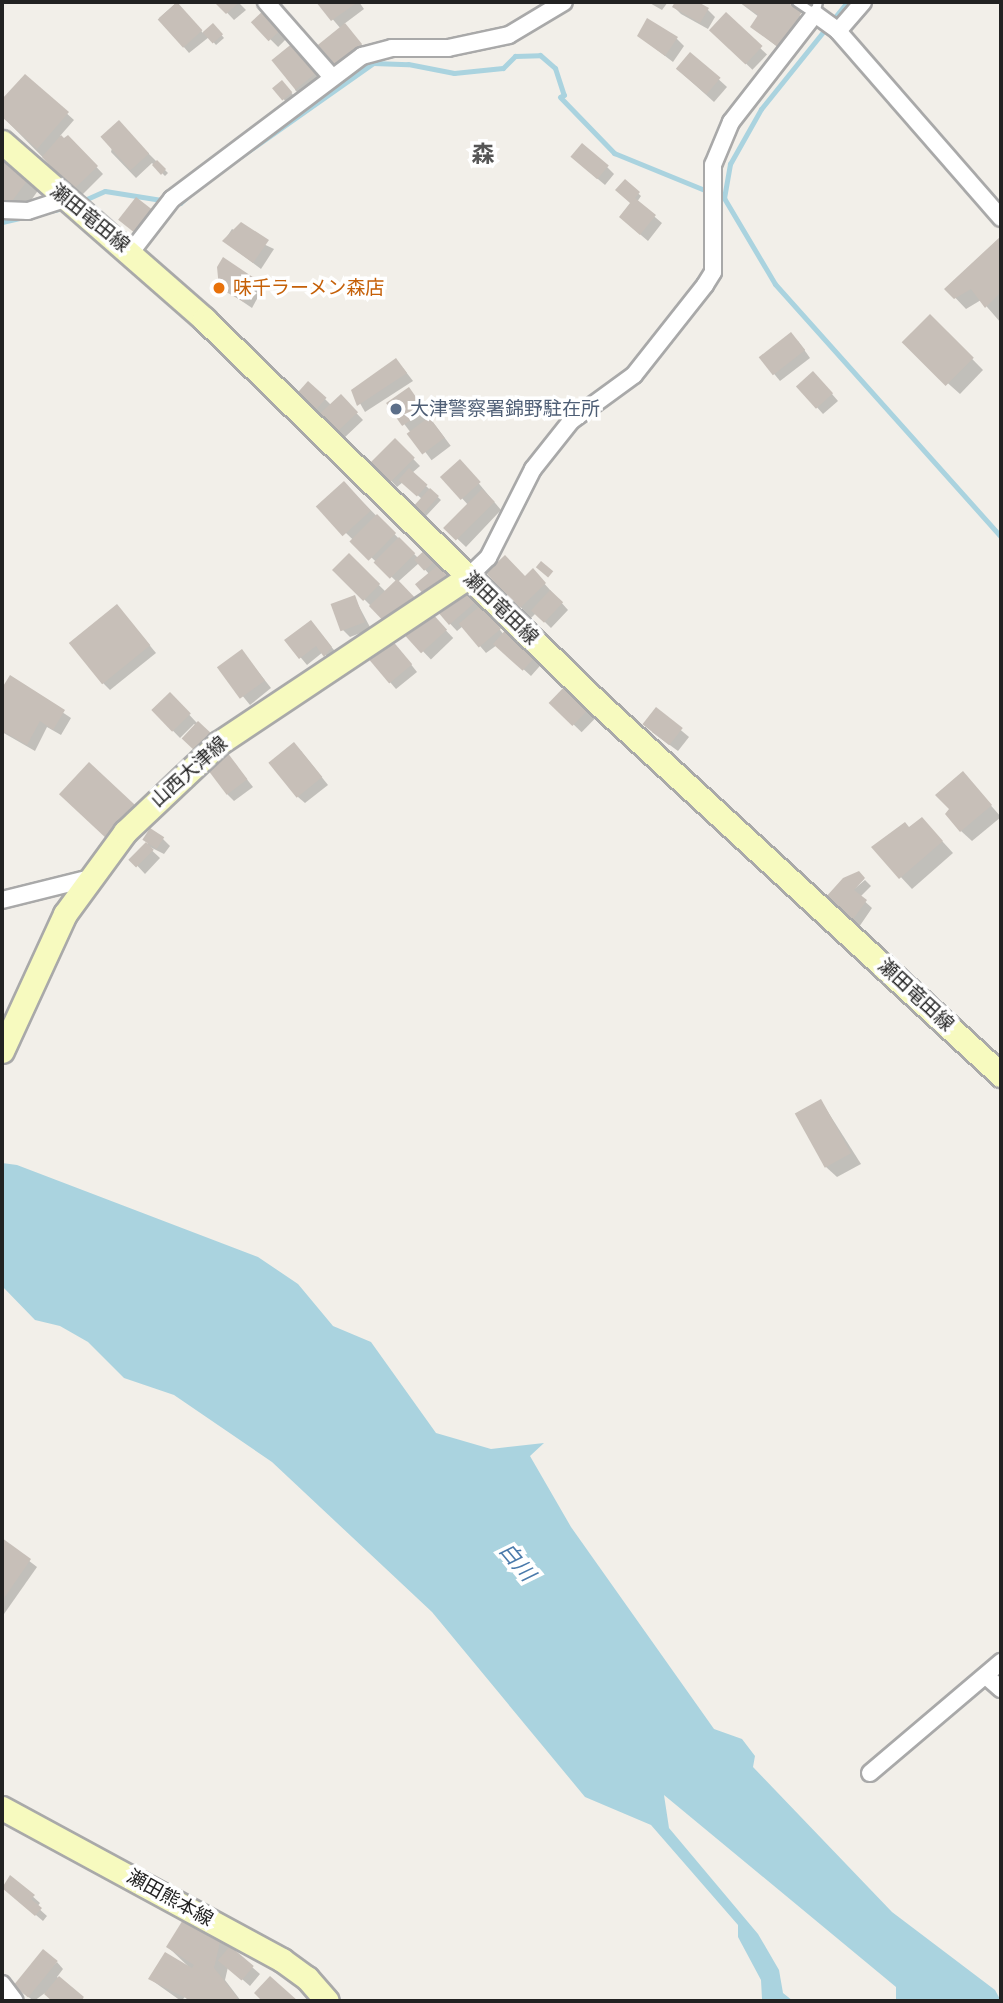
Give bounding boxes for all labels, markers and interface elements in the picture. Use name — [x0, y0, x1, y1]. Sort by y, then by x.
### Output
district label: 森 — [472, 140, 494, 168]
street label: 瀬田竜田線 — [46, 179, 134, 257]
place label: 味千ラーメン森店 — [233, 277, 385, 299]
marker: 味千ラーメン森店 — [211, 280, 227, 296]
place label: 大津警察署錦野駐在所 — [410, 398, 600, 420]
marker: 大津警察署錦野駐在所 — [388, 401, 404, 417]
street label: 瀬田竜田線 — [459, 567, 543, 649]
street label: 山西大津線 — [146, 732, 232, 812]
street label: 瀬田竜田線 — [873, 954, 959, 1036]
water label: 白川 — [494, 1538, 540, 1586]
street label: 瀬田熊本線 — [123, 1865, 217, 1931]

